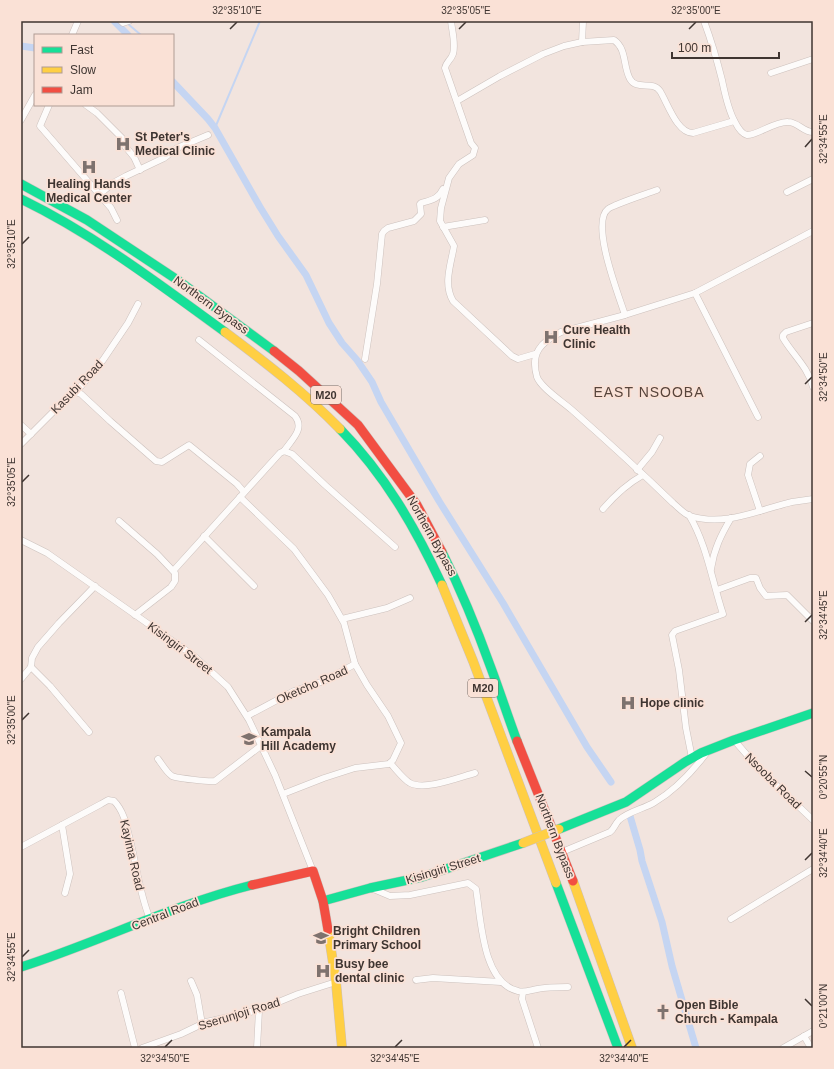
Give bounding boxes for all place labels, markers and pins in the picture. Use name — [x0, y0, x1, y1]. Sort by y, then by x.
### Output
place label: St Peter's Medical Clinic — [135, 130, 215, 158]
hospital icon: St Peter's Medical Clinic — [114, 135, 132, 153]
hospital icon: Healing Hands Medical Center — [80, 158, 98, 176]
place label: Healing Hands Medical Center — [46, 177, 132, 205]
place label: Cure Health Clinic — [563, 323, 630, 351]
hospital icon: Cure Health Clinic — [542, 328, 560, 346]
hospital icon: Hope clinic — [619, 694, 637, 712]
place label: Hope clinic — [640, 696, 704, 710]
place label: Kampala Hill Academy — [261, 725, 336, 753]
school or university icon: Kampala Hill Academy — [240, 730, 258, 748]
place label: Bright Children Primary School — [333, 924, 421, 952]
school or university icon: Bright Children Primary School — [312, 929, 330, 947]
place label: Busy bee dental clinic — [335, 957, 405, 985]
hospital icon: Busy bee dental clinic — [314, 962, 332, 980]
place label: Open Bible Church - Kampala — [675, 998, 778, 1026]
church icon: Open Bible Church - Kampala — [654, 1003, 672, 1021]

